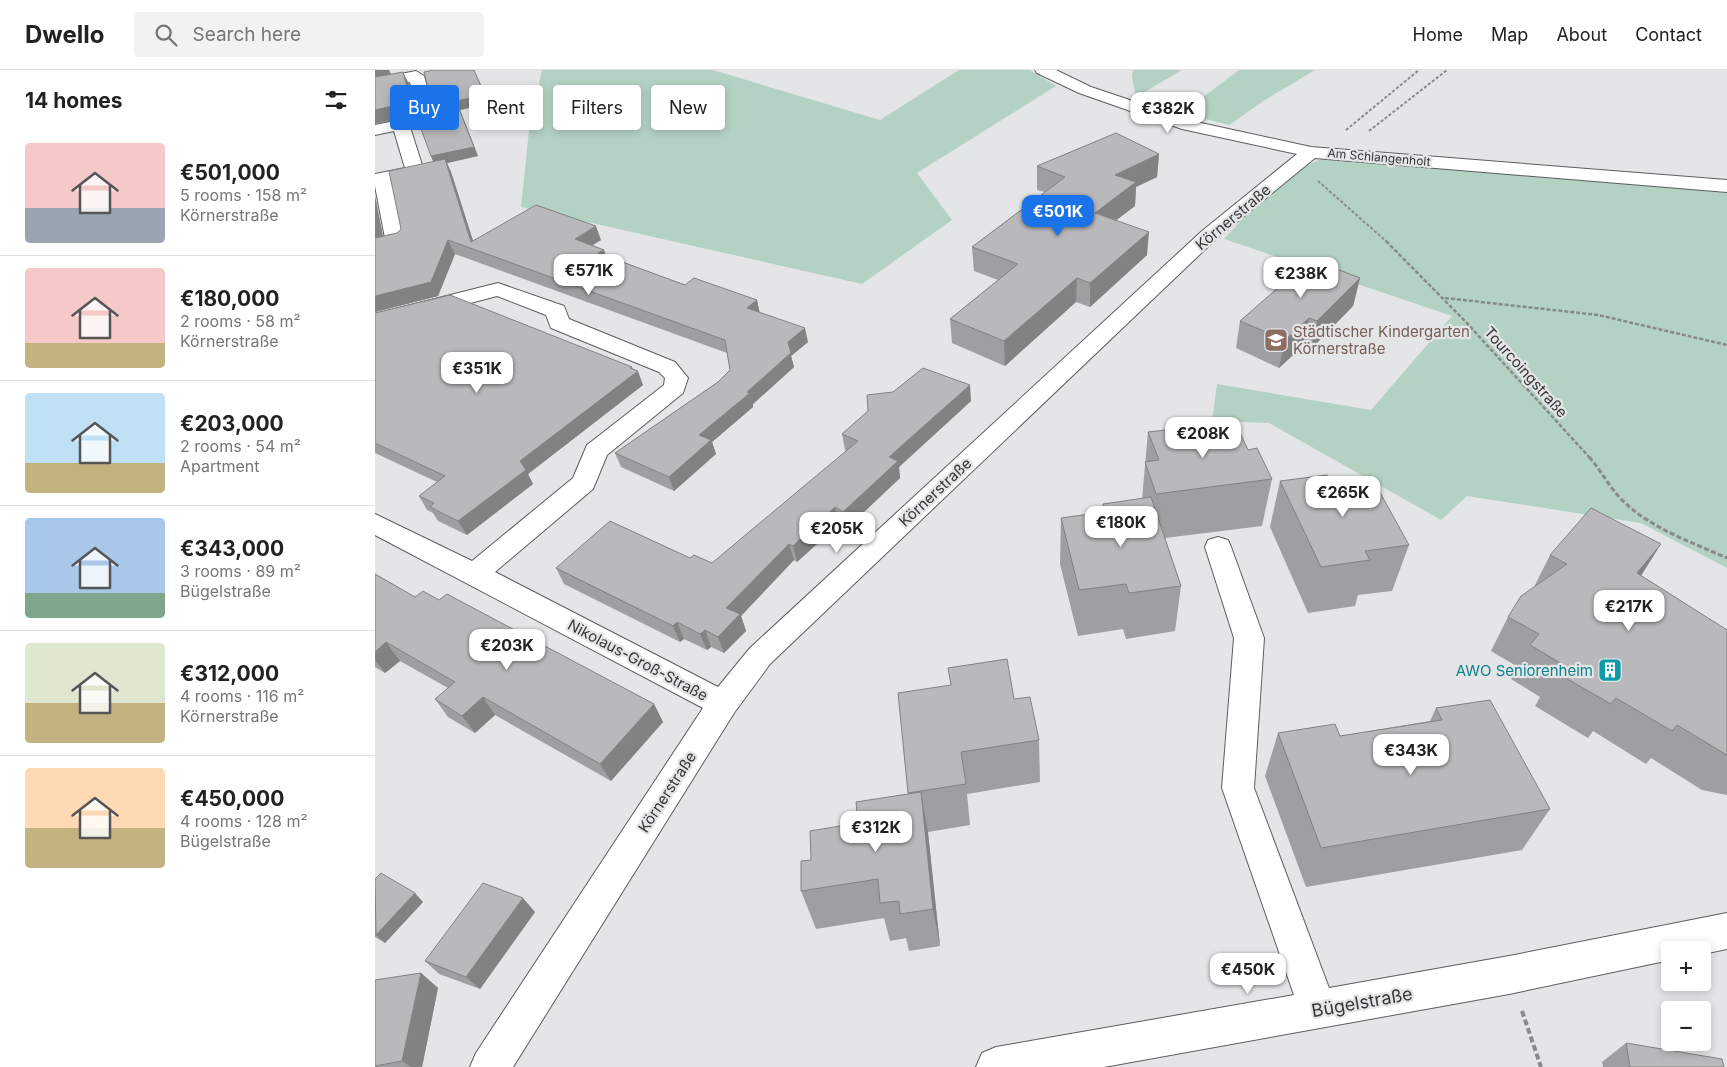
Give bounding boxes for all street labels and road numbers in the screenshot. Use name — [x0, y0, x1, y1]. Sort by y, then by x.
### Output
street label: Am Schlangenholt — [1327, 145, 1431, 169]
street label: Körnerstraße — [1191, 180, 1275, 254]
street label: Tourcoingstraße — [1480, 323, 1572, 421]
street label: Körnerstraße — [895, 454, 975, 530]
street label: Nikolaus-Groß-Straße — [565, 615, 711, 705]
street label: Körnerstraße — [634, 748, 700, 836]
street label: Bügelstraße — [1310, 983, 1414, 1021]

